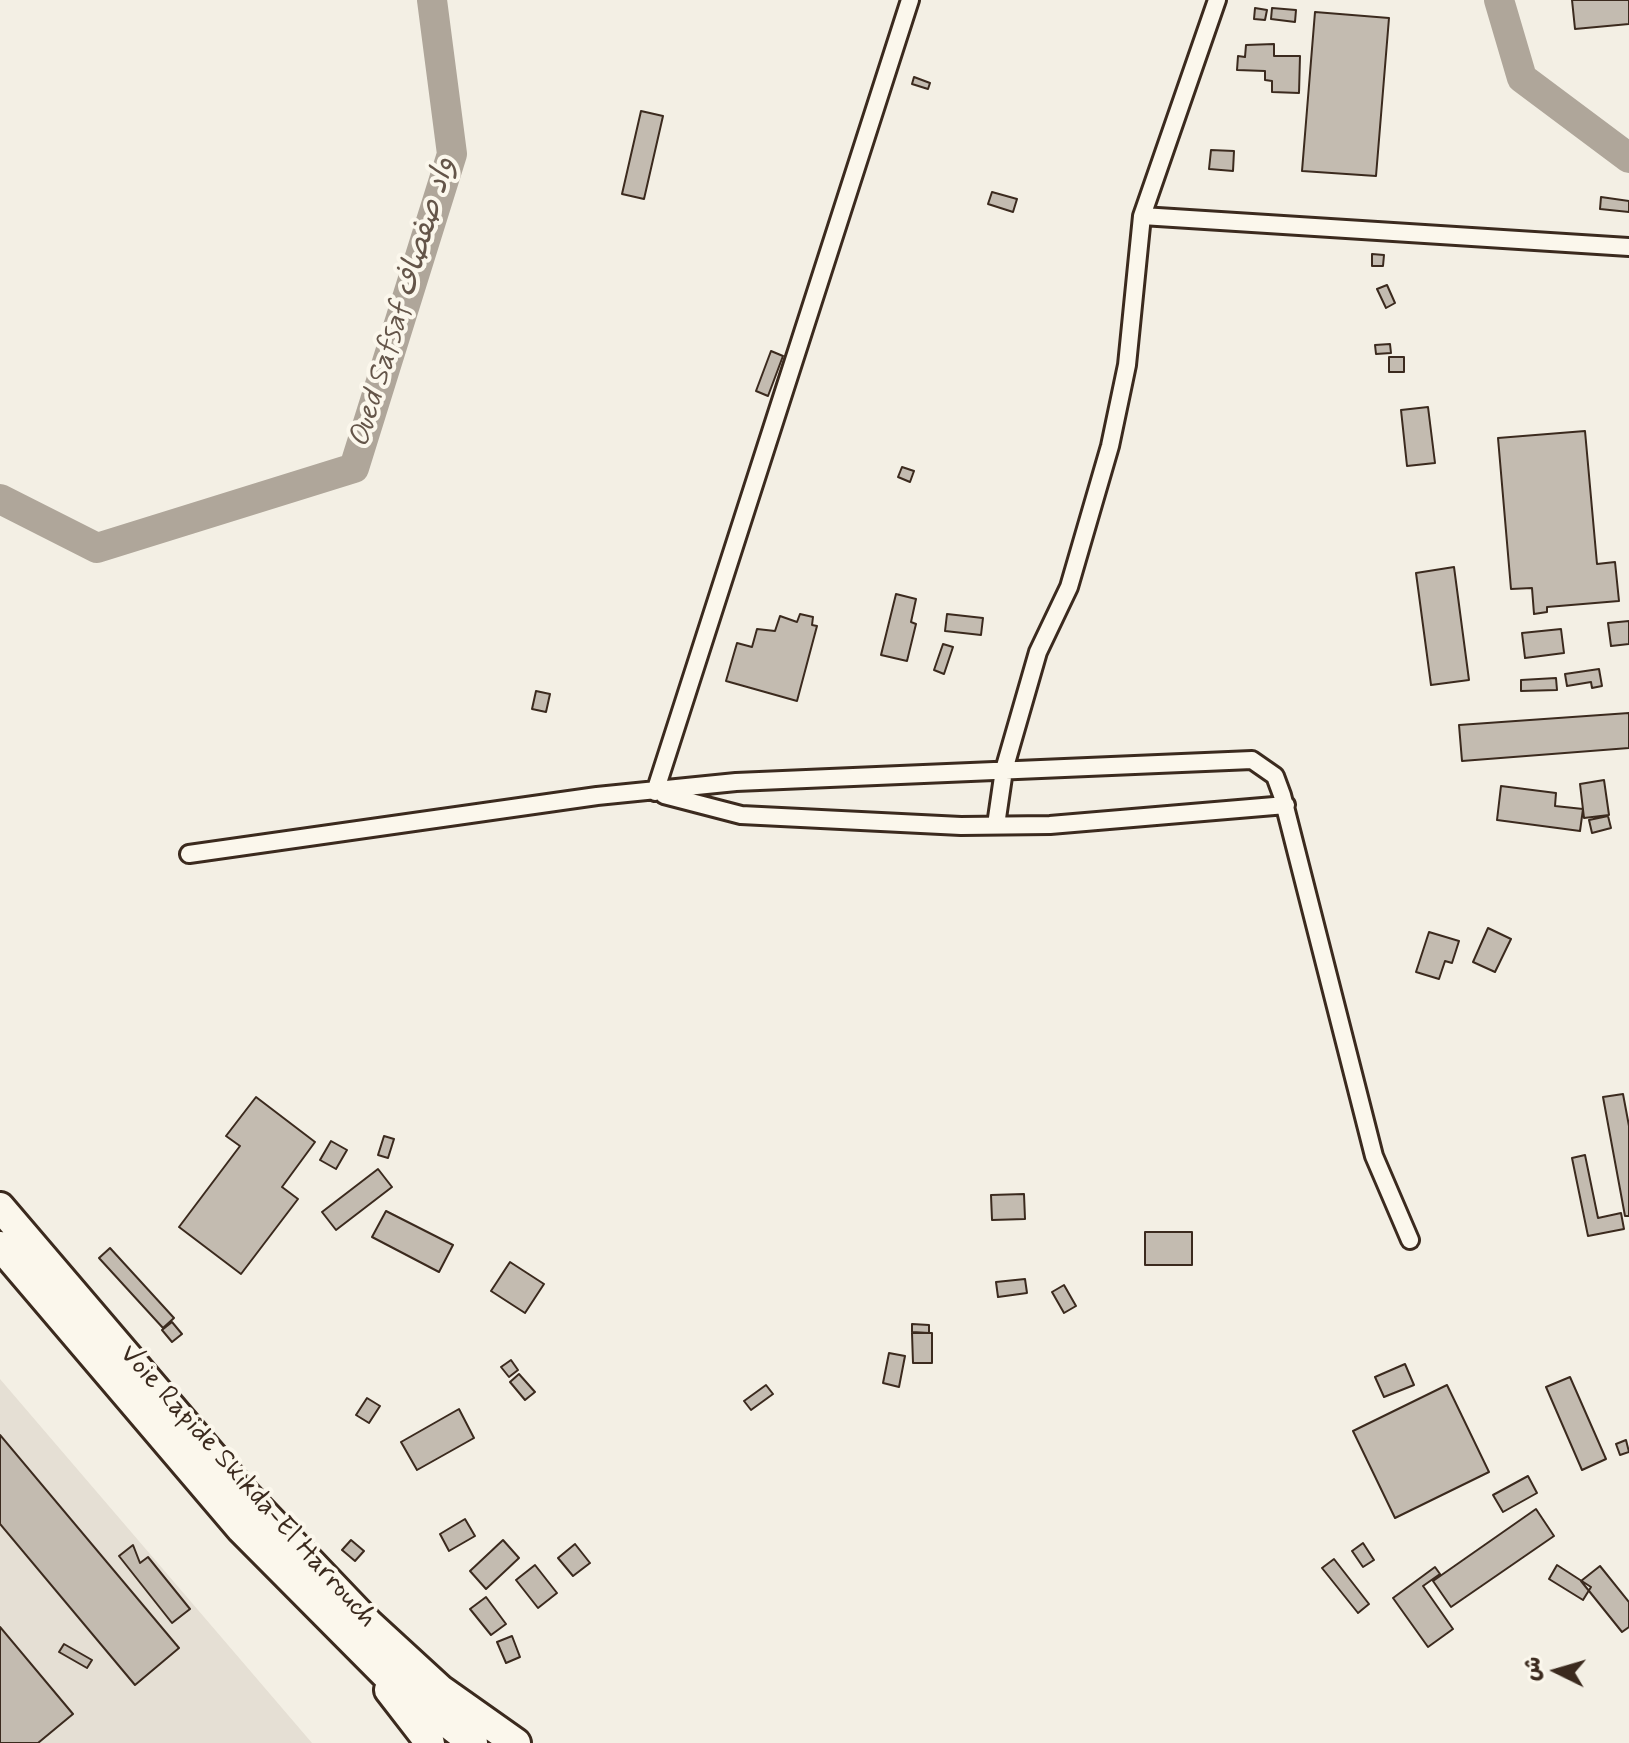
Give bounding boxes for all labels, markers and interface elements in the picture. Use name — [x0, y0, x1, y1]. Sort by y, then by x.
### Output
water label: Oued Safsaf واد صفصاف — [343, 154, 465, 452]
street label: Voie Rapide Skikda-El Harrouch — [111, 1339, 383, 1635]
north arrow — [1517, 1631, 1597, 1711]
text: ش — [1518, 1656, 1548, 1682]

